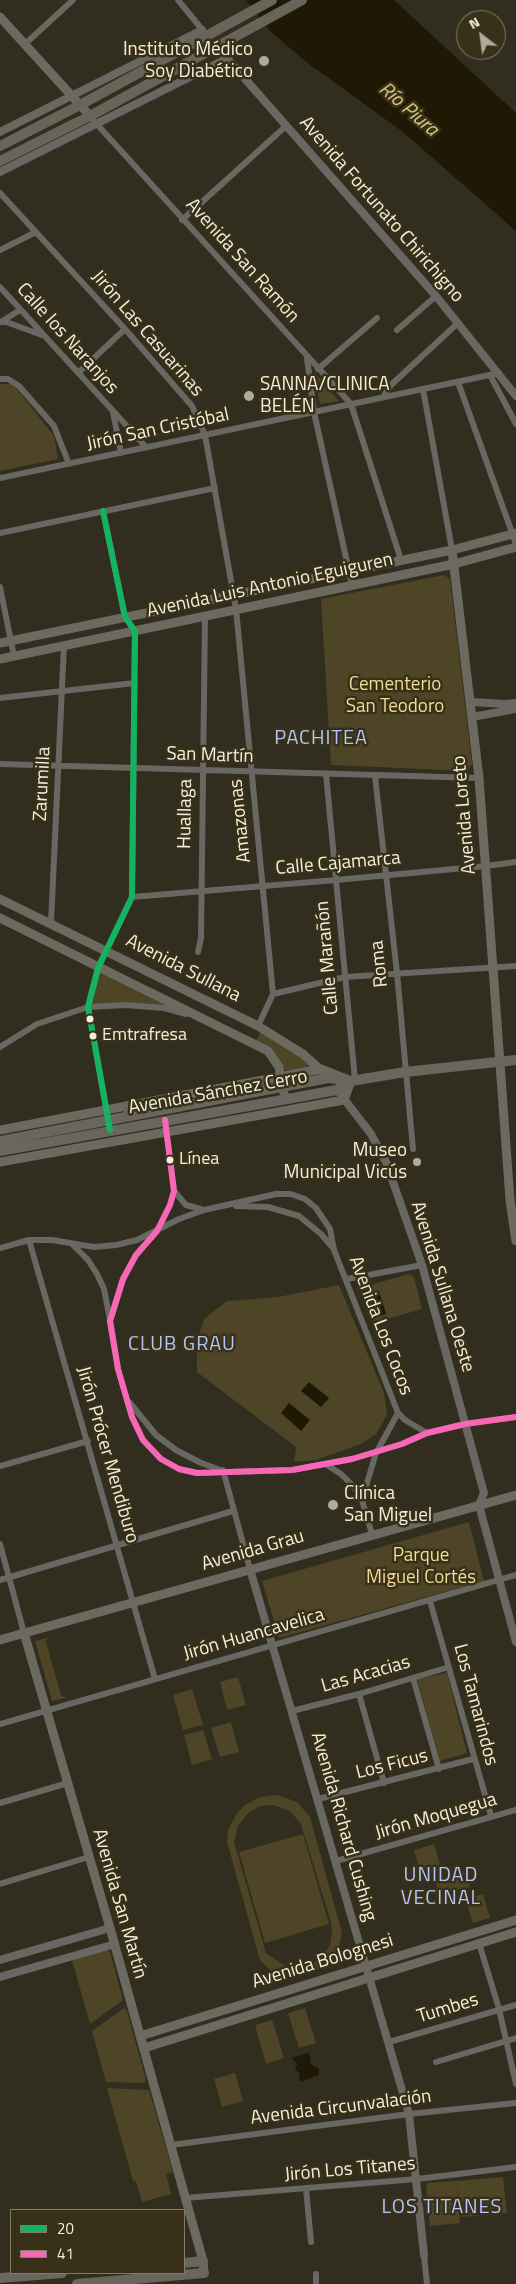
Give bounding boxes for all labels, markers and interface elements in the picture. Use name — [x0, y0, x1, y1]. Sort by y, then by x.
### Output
north arrow — [456, 10, 506, 60]
text: N — [464, 11, 483, 34]
place label: Instituto Médico Soy Diabético — [123, 39, 253, 83]
marker: Instituto Médico Soy Diabético — [257, 54, 271, 68]
water label: Río Piura — [373, 78, 443, 142]
street label: Avenida Fortunato Chirichigno — [294, 112, 468, 308]
street label: Avenida San Ramón — [180, 194, 304, 328]
street label: Jirón Las Casuarinas — [86, 266, 208, 402]
street label: Calle los Naranjos — [11, 279, 123, 399]
place label: SANNA/CLINICA BELÉN — [260, 374, 389, 418]
marker: SANNA/CLINICA BELÉN — [242, 389, 256, 403]
street label: Jirón San Cristóbal — [85, 404, 231, 456]
street label: Avenida Luis Antonio Eguiguren — [145, 549, 395, 623]
park label: Cementerio San Teodoro — [346, 674, 444, 718]
district label: PACHITEA — [273, 727, 369, 751]
street label: San Martín — [166, 743, 254, 769]
street label: Zarumilla — [30, 746, 56, 822]
street label: Avenida Loreto — [448, 755, 482, 875]
street label: Amazonas — [225, 778, 257, 864]
street label: Huallaga — [174, 779, 198, 849]
street label: Calle Cajamarca — [274, 847, 402, 881]
street label: Calle Marañón — [312, 900, 344, 1016]
street label: Avenida Sullana — [122, 930, 244, 1008]
street label: Roma — [366, 939, 394, 989]
unlabelled marker — [85, 1014, 95, 1024]
place label: Emtrafresa — [102, 1025, 187, 1047]
marker: Emtrafresa — [88, 1031, 98, 1041]
street label: Avenida Sánchez Cerro — [127, 1066, 309, 1120]
place label: Museo Municipal Vicús — [284, 1140, 407, 1184]
place label: Línea — [179, 1149, 219, 1171]
marker: Línea — [165, 1155, 175, 1165]
marker: Museo Municipal Vicús — [411, 1156, 423, 1168]
street label: Avenida Sullana Oeste — [405, 1199, 479, 1375]
street label: Avenida Los Cocos — [343, 1253, 417, 1399]
district label: CLUB GRAU — [127, 1333, 237, 1357]
street label: Jirón Prócer Mendiburo — [71, 1364, 143, 1546]
place label: Clínica San Miguel — [344, 1483, 432, 1527]
marker: Clínica San Miguel — [326, 1498, 340, 1512]
street label: Avenida Grau — [199, 1525, 307, 1577]
park label: Parque Miguel Cortés — [366, 1545, 476, 1589]
street label: Jirón Huancavelica — [181, 1604, 327, 1666]
street label: Los Tamarindos — [448, 1642, 502, 1768]
street label: Las Acacias — [319, 1651, 413, 1699]
street label: Avenida Richard Cushing — [305, 1730, 381, 1924]
street label: Los Ficus — [354, 1745, 430, 1785]
street label: Jirón Moquegua — [373, 1789, 499, 1845]
street label: Avenida San Martín — [87, 1826, 151, 1982]
district label: UNIDAD VECINAL — [400, 1864, 482, 1911]
street label: Avenida Bolognesi — [250, 1930, 396, 1994]
street label: Tumbes — [415, 1989, 481, 2029]
street label: Avenida Circunvalación — [249, 2086, 433, 2130]
street label: Jirón Los Titanes — [284, 2153, 416, 2187]
district label: LOS TITANES — [380, 2196, 504, 2220]
legend — [10, 2209, 185, 2274]
text: 20 — [57, 2217, 74, 2240]
text: 41 — [57, 2242, 74, 2265]

